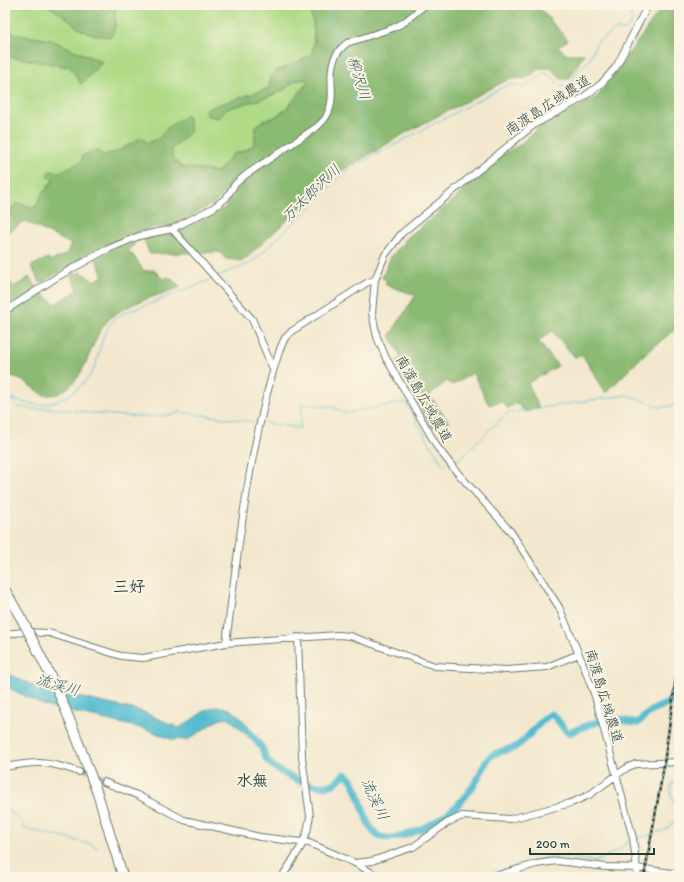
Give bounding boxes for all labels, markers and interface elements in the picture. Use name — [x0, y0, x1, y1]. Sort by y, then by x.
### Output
water label: 柳沢川 — [344, 54, 374, 102]
street label: 南渡島広域農道 — [502, 71, 594, 139]
water label: 万太郎沢川 — [278, 160, 344, 226]
street label: 南渡島広域農道 — [392, 352, 456, 446]
district label: 三好 — [113, 577, 145, 596]
street label: 南渡島広域農道 — [582, 647, 626, 745]
water label: 流渓川 — [34, 670, 82, 700]
district label: 水無 — [236, 771, 268, 790]
water label: 流渓川 — [357, 775, 393, 823]
scale bar — [530, 830, 654, 856]
text: 200 m — [536, 837, 570, 851]

